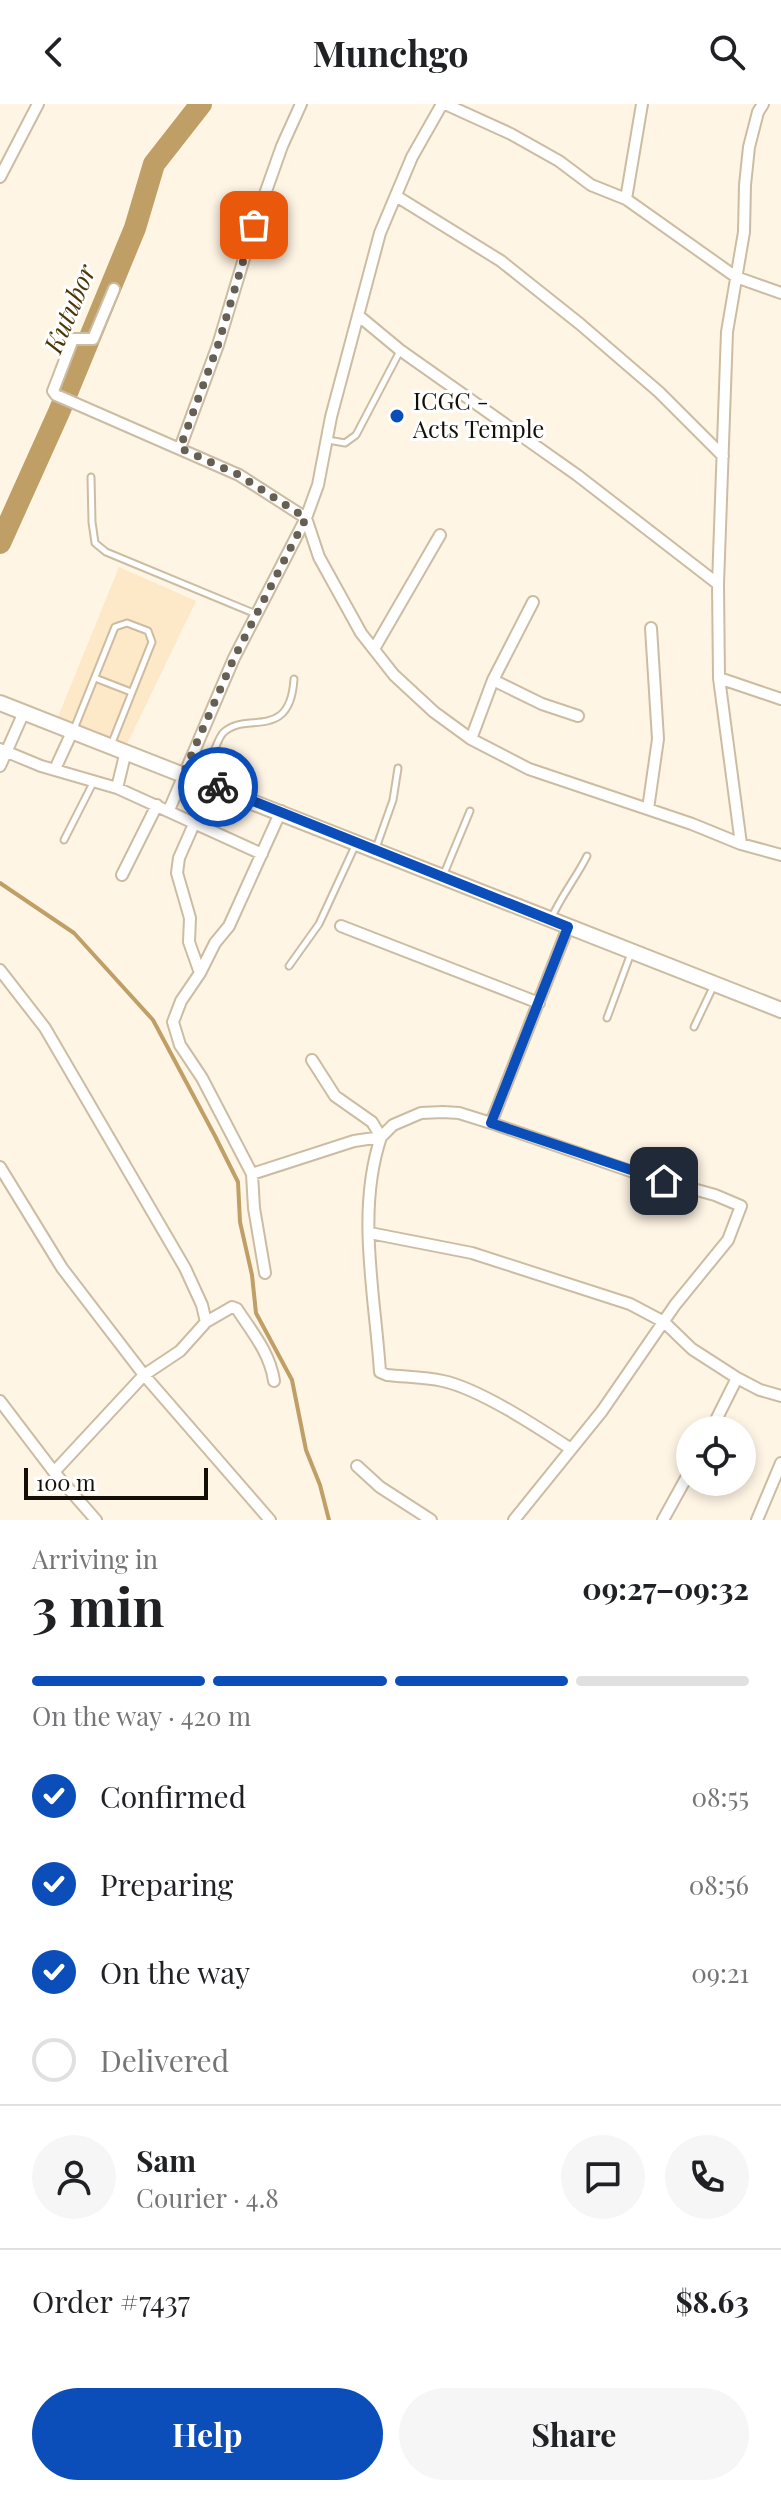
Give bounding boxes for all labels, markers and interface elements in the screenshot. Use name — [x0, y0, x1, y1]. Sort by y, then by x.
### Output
text: Munchgo — [312, 28, 469, 76]
icon: back — [32, 30, 76, 74]
icon: search — [705, 30, 749, 74]
pin — [220, 191, 288, 259]
icon: bag — [232, 203, 276, 247]
water label: Kutubor — [34, 258, 103, 359]
place label: ICGC - Acts Temple — [412, 384, 544, 444]
marker: ICGC - Acts Temple — [388, 407, 406, 425]
courier — [178, 747, 258, 827]
icon: bike — [196, 765, 240, 809]
pin — [630, 1147, 698, 1215]
icon: home — [642, 1159, 686, 1203]
map controls — [676, 1416, 756, 1496]
button: locate — [676, 1416, 756, 1496]
scale bar — [24, 1464, 208, 1500]
text: 100 m — [36, 1467, 96, 1497]
text: Arriving in — [32, 1541, 158, 1576]
text: 09:27–09:32 — [582, 1568, 749, 1608]
text: 3 min — [32, 1571, 165, 1640]
text: On the way · 420 m — [32, 1698, 251, 1733]
icon: check — [32, 1774, 76, 1818]
text: Confirmed — [100, 1776, 246, 1816]
text: 08:55 — [691, 1779, 749, 1814]
icon: check — [32, 1862, 76, 1906]
text: Preparing — [100, 1864, 233, 1904]
text: 08:56 — [689, 1867, 749, 1902]
icon: check — [32, 1950, 76, 1994]
text: On the way — [100, 1952, 250, 1992]
text: 09:21 — [691, 1955, 749, 1990]
text: Delivered — [100, 2040, 229, 2080]
button: person — [32, 2135, 116, 2219]
button: chat — [561, 2135, 645, 2219]
button: phone — [665, 2135, 749, 2219]
text: Sam — [136, 2140, 196, 2180]
text: Courier · 4.8 — [136, 2180, 279, 2215]
text: Order #7437 — [32, 2281, 190, 2321]
text: $8.63 — [675, 2281, 749, 2321]
button: Help — [32, 2388, 383, 2480]
button: Share — [399, 2388, 749, 2480]

